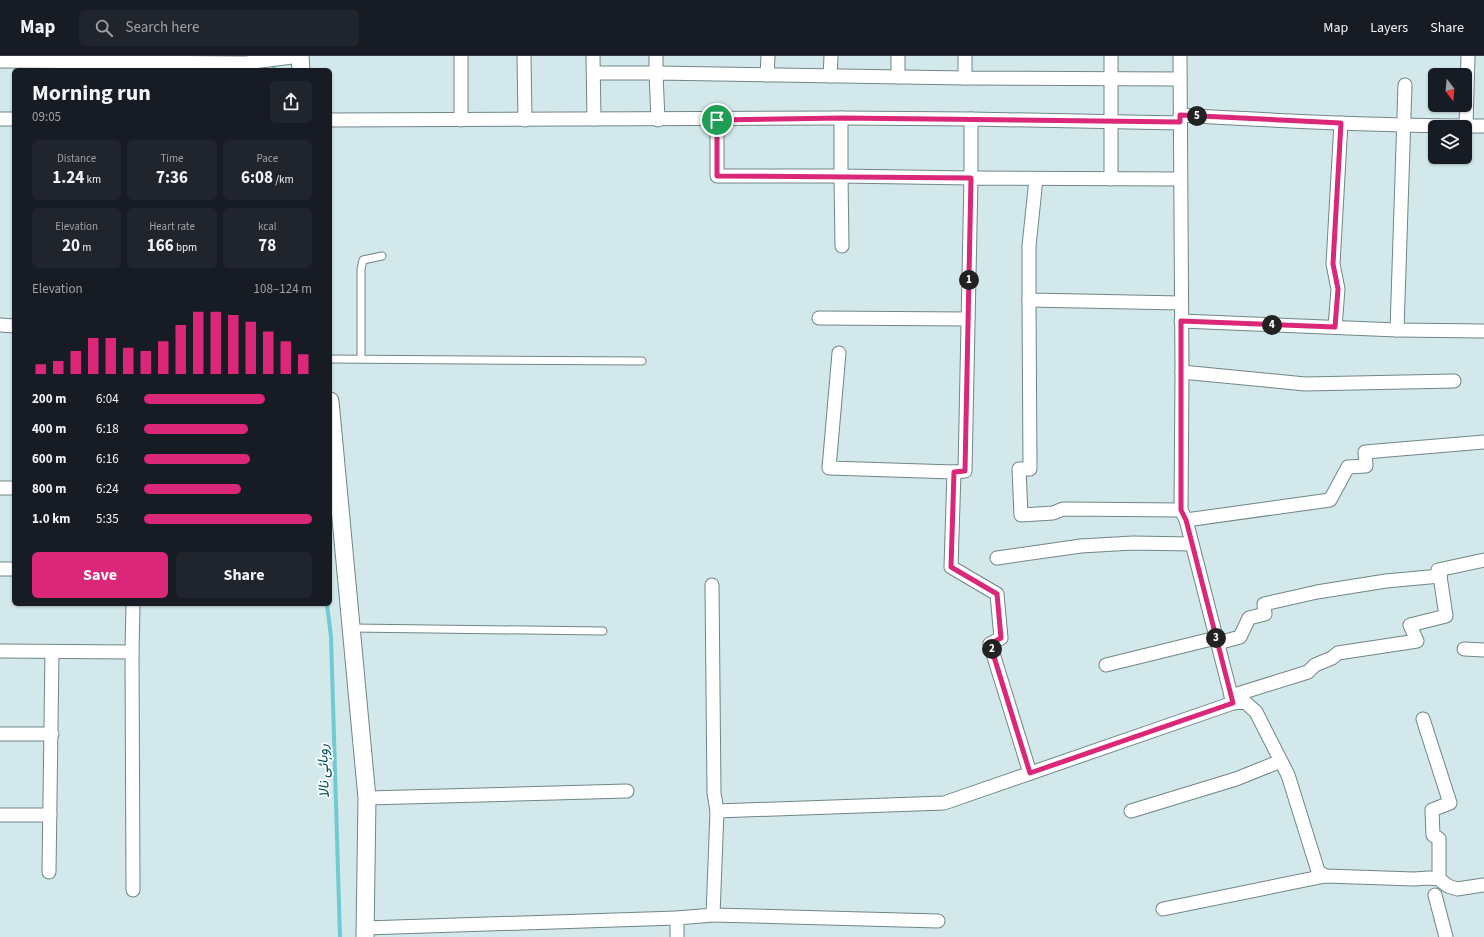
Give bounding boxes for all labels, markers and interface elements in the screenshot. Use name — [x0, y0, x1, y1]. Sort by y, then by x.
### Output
search box — [79, 10, 359, 46]
text: Map — [20, 14, 55, 41]
icon: search — [93, 17, 115, 39]
text: Search here — [125, 17, 199, 38]
text: Map — [1323, 18, 1348, 38]
text: Layers — [1370, 18, 1408, 38]
text: Share — [1430, 18, 1464, 38]
north arrow — [1428, 68, 1472, 112]
map controls — [1428, 68, 1472, 164]
text: Morning run — [32, 77, 151, 109]
button: share — [270, 81, 312, 123]
pin — [700, 103, 734, 137]
pin: 5 — [1187, 106, 1207, 126]
text: 09:05 — [32, 108, 61, 126]
text: 5 — [1194, 108, 1200, 123]
icon: arrive — [706, 109, 728, 131]
button: layers — [1428, 120, 1472, 164]
text: Distance — [57, 151, 96, 166]
text: Time — [160, 151, 184, 166]
text: Pace — [257, 151, 278, 166]
text: 1.24 — [52, 166, 84, 190]
text: 7:36 — [156, 166, 188, 190]
text: 6:08 — [241, 166, 273, 190]
text: km — [84, 172, 101, 187]
text: /km — [273, 172, 294, 187]
text: Elevation — [55, 219, 98, 234]
text: Heart rate — [149, 219, 195, 234]
text: kcal — [258, 219, 277, 234]
text: 20 — [62, 234, 80, 258]
text: 166 — [147, 234, 174, 258]
text: 78 — [258, 234, 276, 258]
text: m — [80, 240, 91, 255]
text: bpm — [174, 240, 197, 255]
pin: 1 — [959, 270, 979, 290]
text: 1 — [966, 272, 972, 287]
text: Elevation — [32, 280, 83, 298]
text: 108–124 m — [254, 280, 312, 298]
pin: 4 — [1262, 315, 1282, 335]
text: 4 — [1269, 317, 1275, 332]
text: 200 m — [32, 390, 66, 408]
text: 6:04 — [96, 390, 119, 408]
text: 400 m — [32, 420, 66, 438]
text: 6:18 — [96, 420, 119, 438]
text: 600 m — [32, 450, 66, 468]
text: 6:16 — [96, 450, 119, 468]
text: 800 m — [32, 480, 66, 498]
text: 6:24 — [96, 480, 119, 498]
text: 1.0 km — [32, 510, 71, 528]
text: 5:35 — [96, 510, 119, 528]
button: Save — [32, 552, 168, 598]
button: Share — [176, 552, 312, 598]
pin: 3 — [1206, 628, 1226, 648]
text: 3 — [1213, 630, 1219, 645]
pin: 2 — [982, 639, 1002, 659]
text: 2 — [989, 641, 995, 656]
water label: روہائی نالا — [312, 744, 335, 798]

